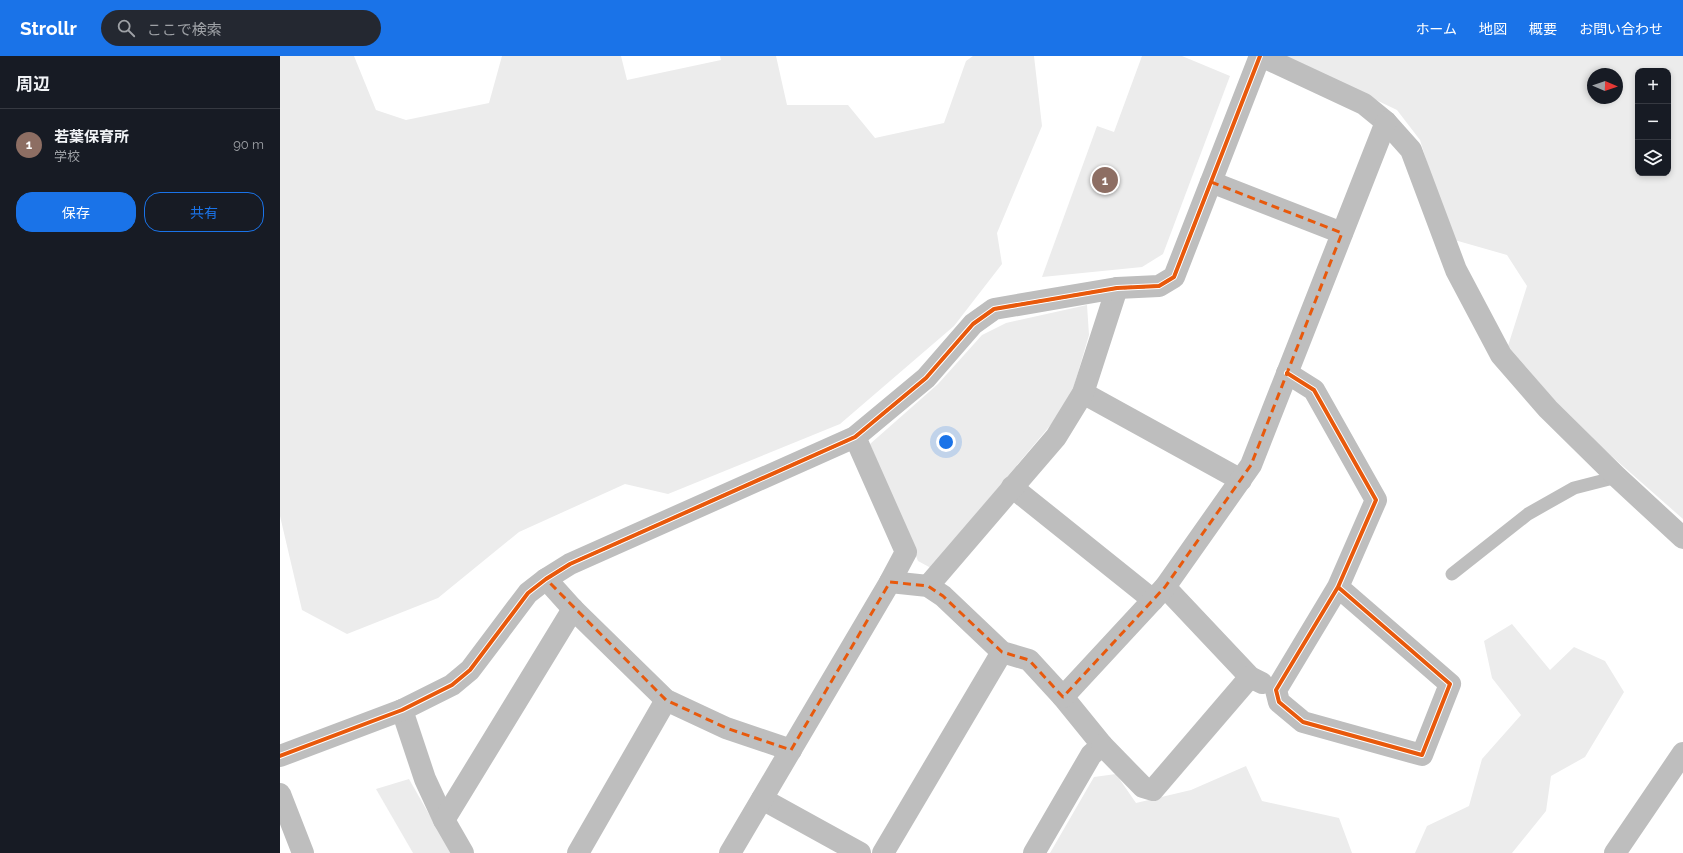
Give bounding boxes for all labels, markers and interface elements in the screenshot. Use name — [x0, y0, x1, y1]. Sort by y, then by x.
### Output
search box — [101, 10, 381, 46]
text: Strollr — [20, 17, 77, 39]
icon: search — [115, 17, 137, 39]
text: ここで検索 — [147, 21, 222, 39]
text: ホーム — [1415, 21, 1457, 37]
text: 地図 — [1479, 21, 1507, 37]
text: 概要 — [1529, 21, 1557, 37]
text: お問い合わせ — [1579, 21, 1663, 37]
north arrow — [1587, 68, 1623, 104]
map controls — [1635, 68, 1671, 176]
button: + — [1635, 68, 1671, 104]
text: 周辺 — [16, 74, 50, 94]
button: − — [1635, 104, 1671, 140]
text: 若葉保育所 — [54, 128, 129, 146]
text: 1 — [26, 137, 32, 152]
text: 90 m — [233, 137, 264, 152]
button: layers — [1635, 140, 1671, 176]
text: 学校 — [54, 149, 80, 164]
pin: 1 — [1092, 165, 1118, 195]
button: 保存 — [16, 192, 136, 232]
button: 共有 — [144, 192, 264, 232]
your location — [936, 432, 956, 452]

